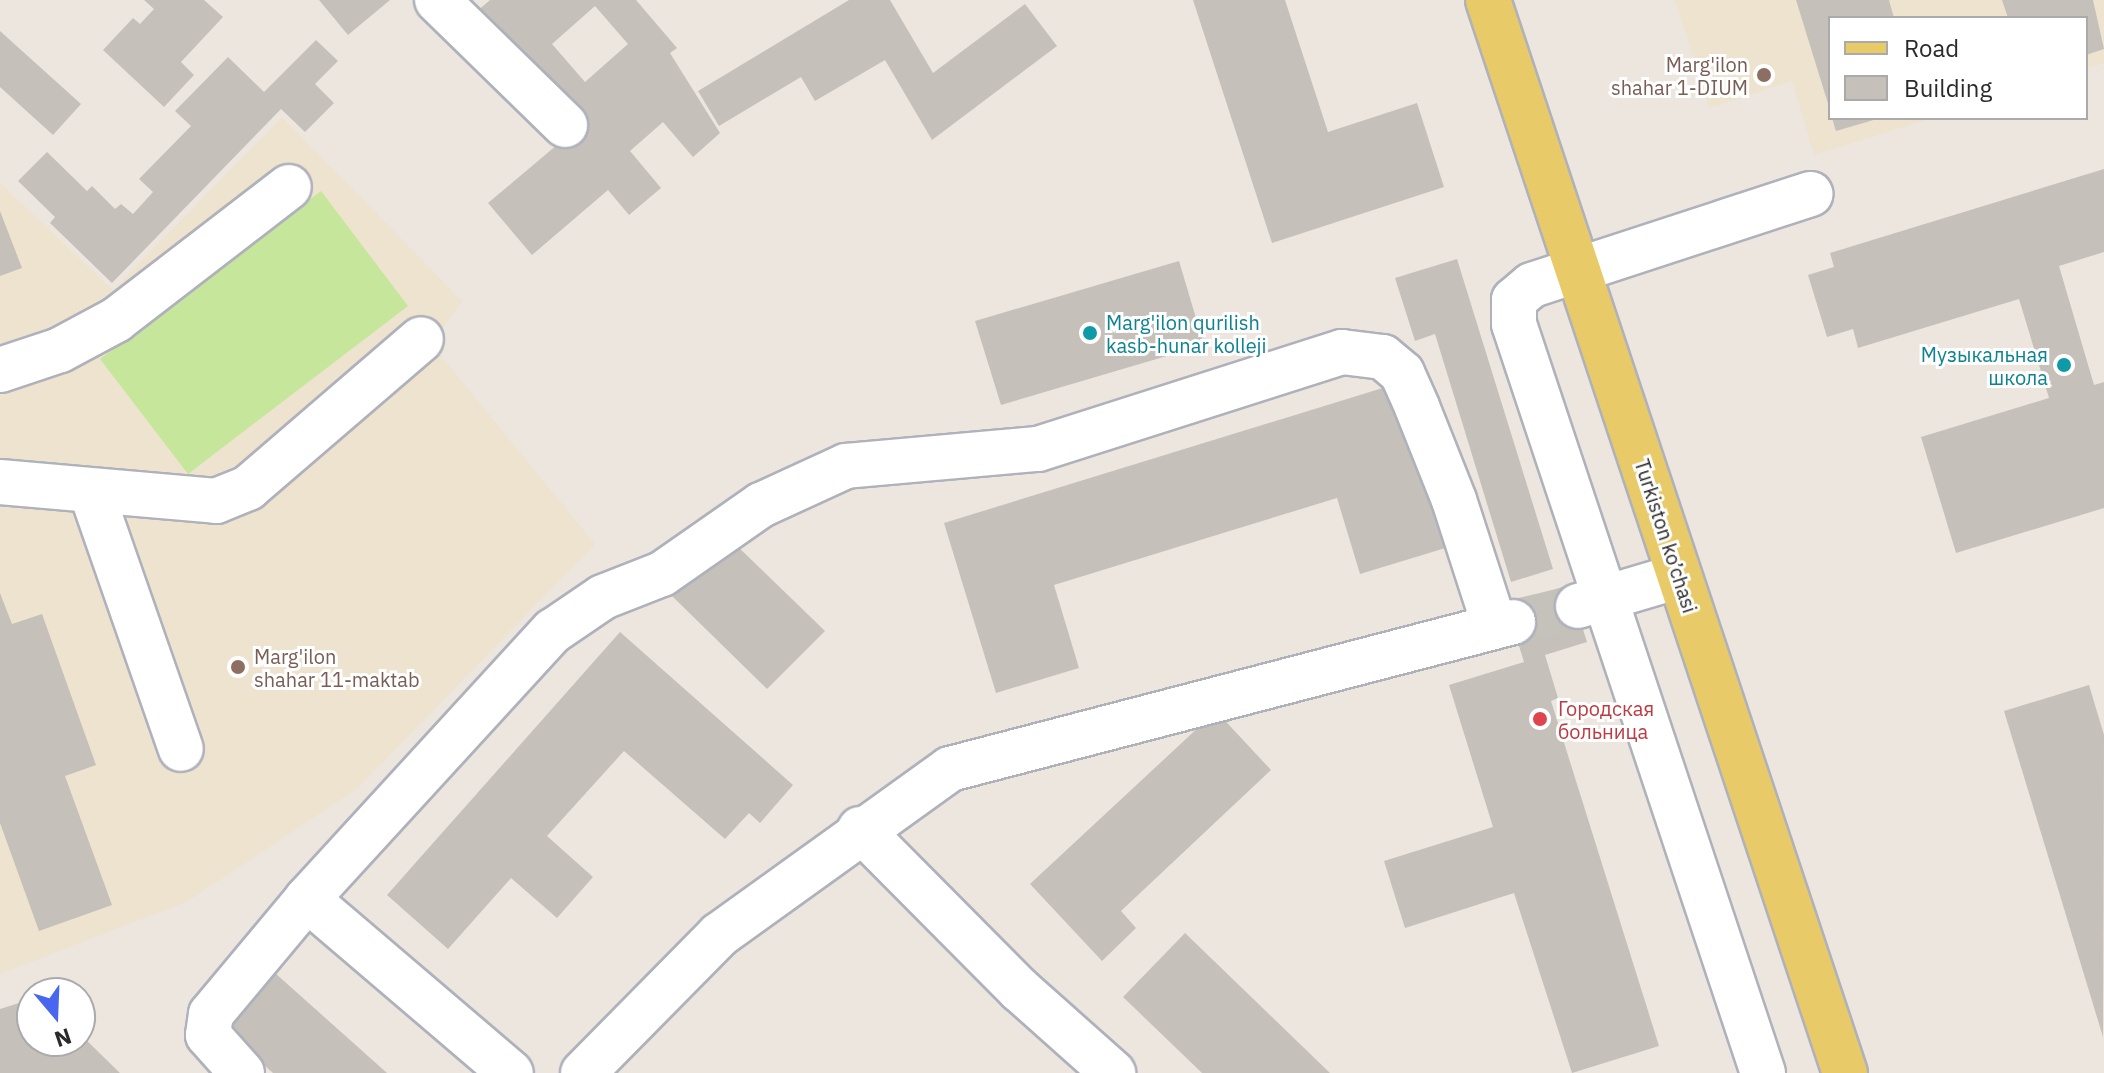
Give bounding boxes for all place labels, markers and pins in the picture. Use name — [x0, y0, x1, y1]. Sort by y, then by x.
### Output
place label: Marg'ilon shahar 1-DIUM — [1611, 52, 1748, 99]
marker: Marg'ilon shahar 1-DIUM — [1755, 66, 1773, 84]
place label: Marg'ilon qurilish kasb-hunar kolleji — [1106, 310, 1267, 357]
marker: Marg'ilon qurilish kasb-hunar kolleji — [1081, 324, 1099, 342]
place label: Музыкальная школа — [1921, 342, 2048, 389]
marker: Музыкальная школа — [2055, 356, 2073, 374]
place label: Marg'ilon shahar 11-maktab — [254, 644, 420, 691]
marker: Marg'ilon shahar 11-maktab — [229, 658, 247, 676]
place label: Городская больница — [1558, 696, 1654, 743]
marker: Городская больница — [1529, 708, 1551, 730]

